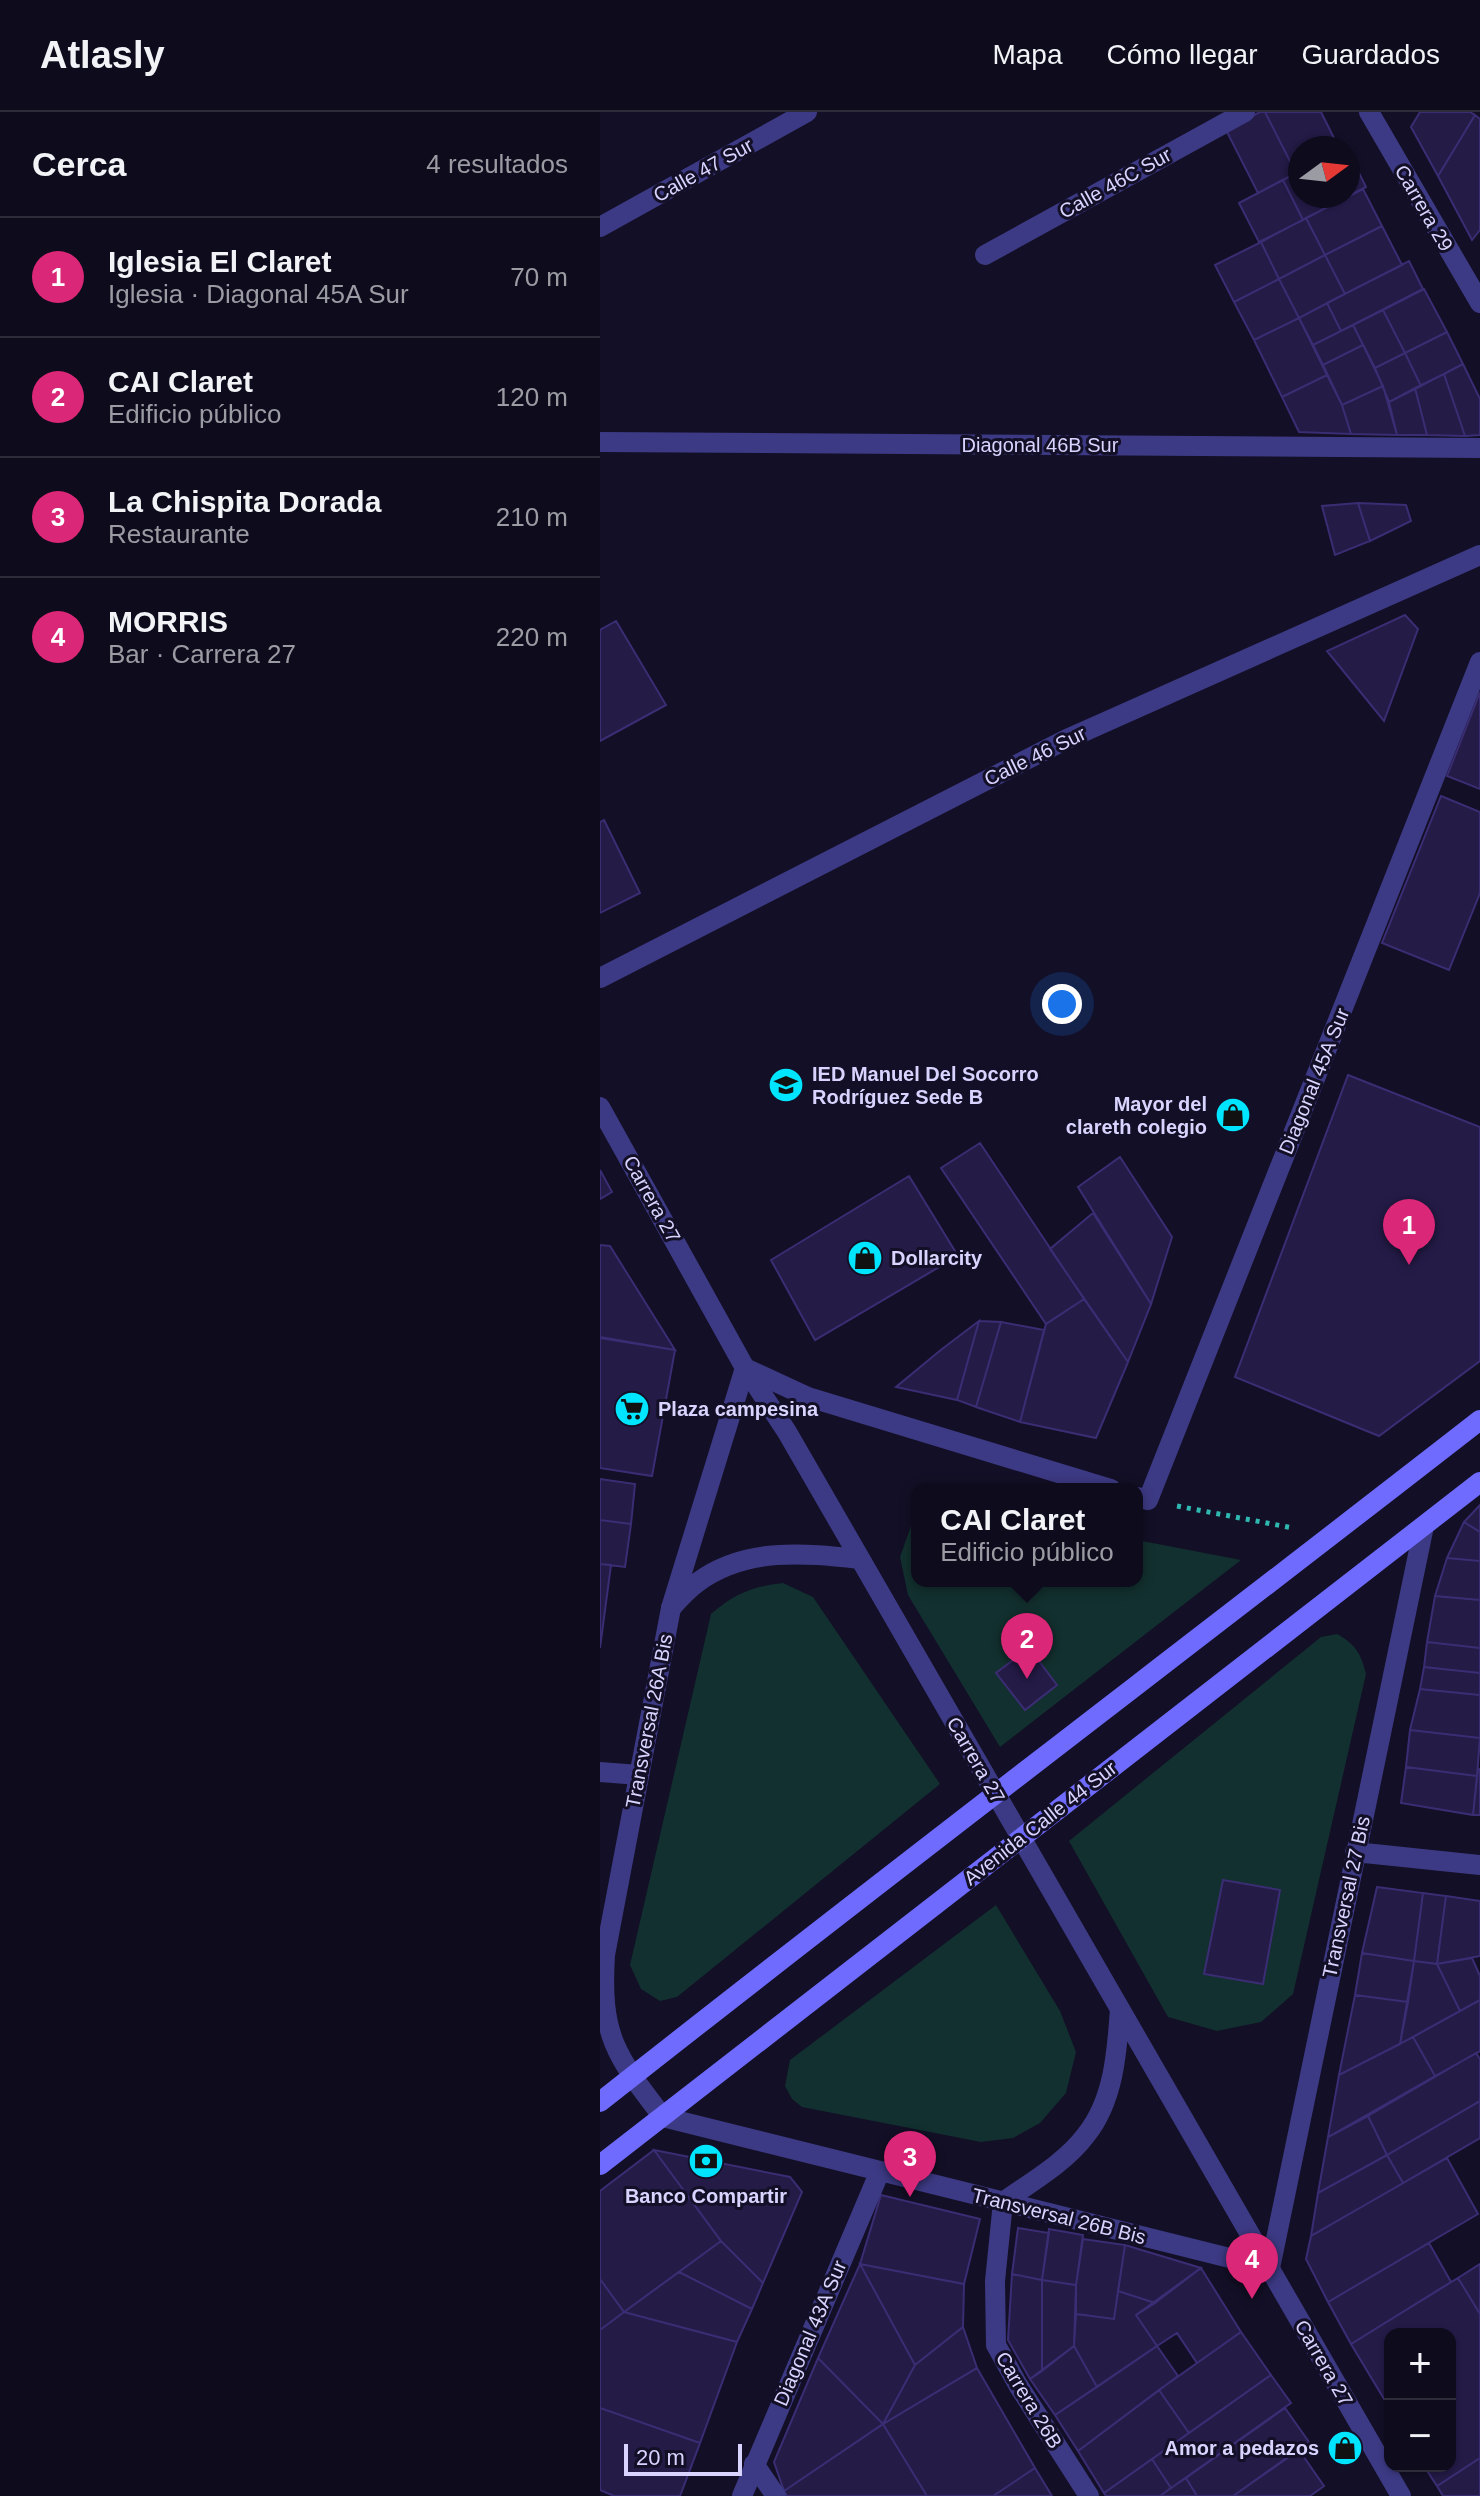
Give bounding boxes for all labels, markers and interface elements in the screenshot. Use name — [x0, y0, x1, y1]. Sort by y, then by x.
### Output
text: Atlasly — [40, 34, 165, 76]
text: Mapa — [992, 39, 1063, 70]
text: Cómo llegar — [1107, 39, 1257, 70]
text: Guardados — [1301, 39, 1440, 70]
street label: Calle 47 Sur — [650, 134, 757, 206]
north arrow — [1288, 136, 1360, 208]
street label: Calle 46C Sur — [1055, 143, 1175, 223]
text: Cerca — [32, 145, 127, 183]
text: 4 resultados — [426, 149, 568, 179]
street label: Carrera 29 — [1391, 161, 1457, 255]
text: Iglesia El Claret — [108, 245, 331, 278]
text: 1 — [51, 262, 65, 292]
text: 70 m — [510, 262, 568, 292]
text: Iglesia · Diagonal 45A Sur — [108, 279, 409, 309]
text: CAI Claret — [108, 365, 253, 398]
text: 2 — [51, 382, 65, 412]
text: 120 m — [496, 382, 568, 412]
text: Edificio público — [108, 399, 281, 429]
street label: Diagonal 46B Sur — [962, 434, 1119, 456]
text: La Chispita Dorada — [108, 485, 381, 518]
text: 3 — [51, 502, 65, 532]
text: 210 m — [496, 502, 568, 532]
text: Restaurante — [108, 519, 250, 549]
text: MORRIS — [108, 605, 228, 638]
text: 4 — [51, 622, 65, 652]
text: 220 m — [496, 622, 568, 652]
text: Bar · Carrera 27 — [108, 639, 296, 669]
street label: Calle 46 Sur — [981, 722, 1090, 790]
your location — [1042, 984, 1082, 1024]
street label: Diagonal 45A Sur — [1275, 1004, 1353, 1157]
place label: IED Manuel Del Socorro Rodríguez Sede B — [812, 1063, 1039, 1108]
school or university icon: IED Manuel Del Socorro Rodríguez Sede B — [767, 1066, 805, 1104]
place label: Mayor del clareth colegio — [1066, 1093, 1207, 1138]
shop icon: Mayor del clareth colegio — [1214, 1096, 1252, 1134]
street label: Carrera 27 — [619, 1152, 685, 1246]
pin: 1 — [1383, 1199, 1435, 1265]
shop icon: Dollarcity — [846, 1239, 884, 1277]
place label: Dollarcity — [891, 1247, 983, 1269]
supermarket icon: Plaza campesina — [613, 1390, 651, 1428]
place label: Plaza campesina — [658, 1398, 819, 1420]
popup — [911, 1483, 1143, 1587]
text: CAI Claret — [940, 1503, 1085, 1536]
text: Edificio público — [940, 1537, 1114, 1567]
pin: 2 — [1001, 1613, 1053, 1679]
street label: Transversal 26A Bis — [621, 1632, 677, 1810]
street label: Carrera 27 — [943, 1713, 1009, 1807]
street label: Avenida Calle 44 Sur — [959, 1756, 1121, 1889]
street label: Transversal 27 Bis — [1318, 1814, 1374, 1980]
pin: 3 — [884, 2131, 936, 2197]
bank icon: Banco Compartir — [687, 2142, 725, 2180]
street label: Transversal 26B Bis — [970, 2184, 1148, 2248]
place label: Banco Compartir — [625, 2185, 787, 2207]
pin: 4 — [1226, 2233, 1278, 2299]
street label: Diagonal 43A Sur — [769, 2257, 851, 2409]
street label: Carrera 27 — [1291, 2316, 1357, 2410]
map controls — [1384, 2328, 1456, 2472]
button: + — [1384, 2328, 1456, 2400]
street label: Carrera 26B — [992, 2348, 1066, 2452]
button: − — [1384, 2400, 1456, 2472]
shop icon: Amor a pedazos — [1326, 2429, 1364, 2467]
place label: Amor a pedazos — [1165, 2437, 1319, 2459]
scale bar — [624, 2440, 742, 2476]
text: 20 m — [636, 2445, 685, 2470]

